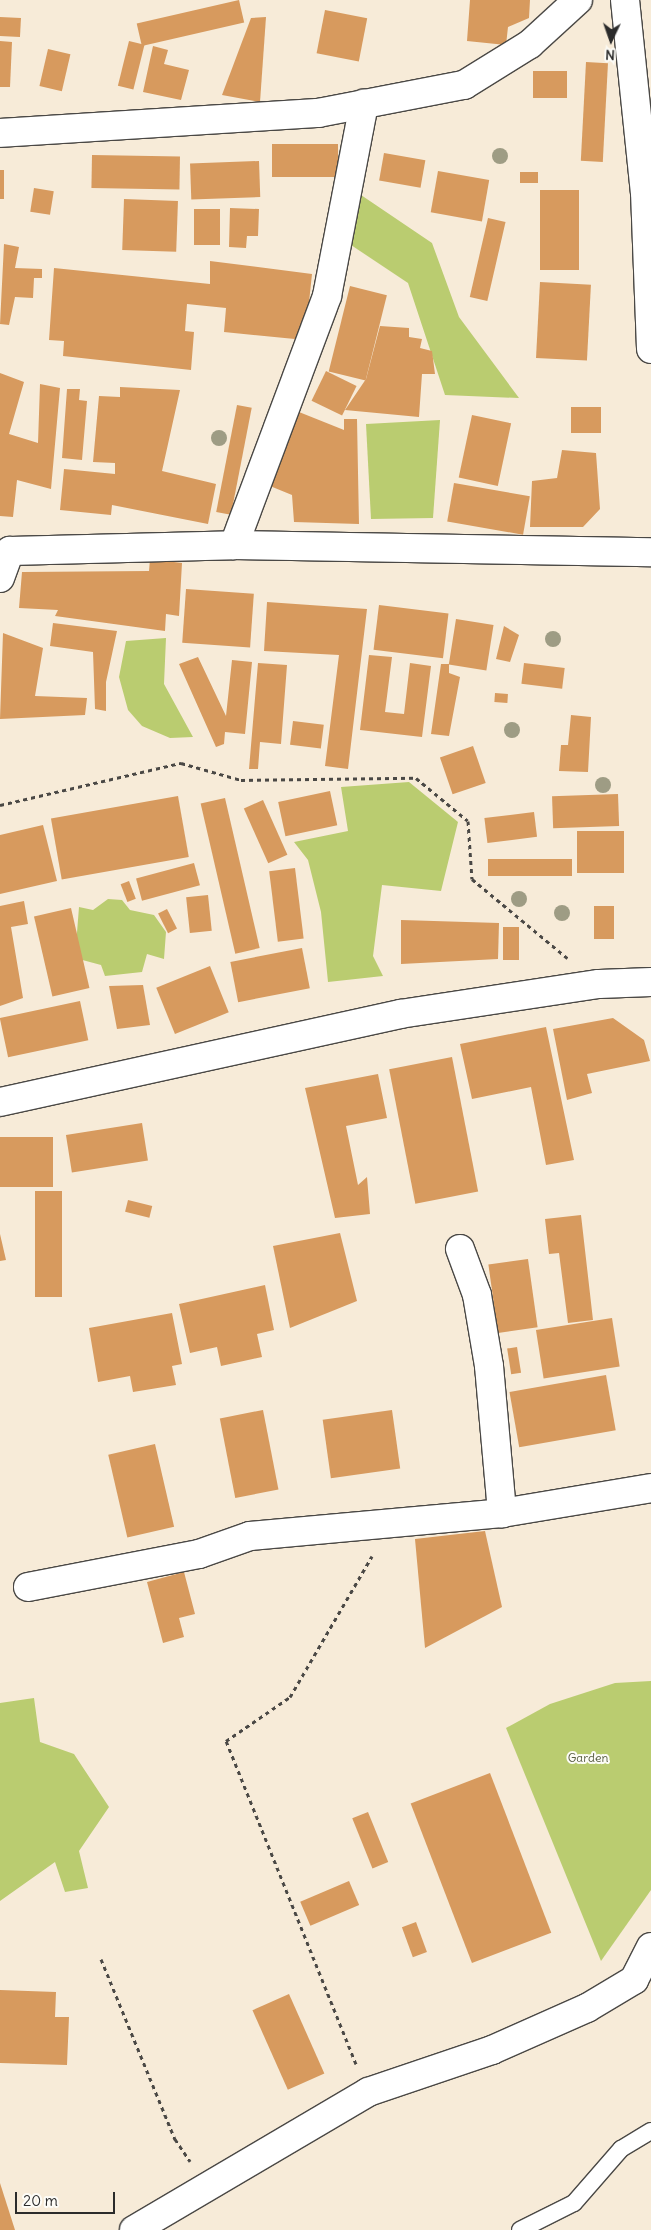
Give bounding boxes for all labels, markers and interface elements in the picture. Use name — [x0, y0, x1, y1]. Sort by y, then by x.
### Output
north arrow — [586, 15, 636, 65]
text: N — [605, 46, 616, 64]
park label: Garden — [568, 1751, 608, 1765]
scale bar — [18, 2182, 118, 2214]
text: 20 m — [23, 2191, 58, 2210]

